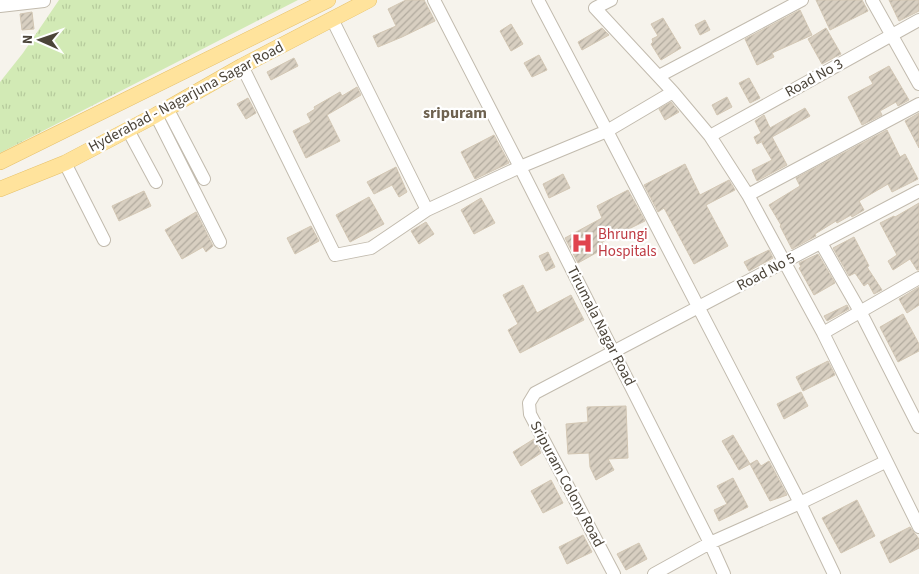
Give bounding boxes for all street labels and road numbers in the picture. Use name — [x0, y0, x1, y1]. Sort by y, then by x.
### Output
street label: Hyderabad - Nagarjuna Sagar Road — [85, 36, 287, 158]
street label: Road No 3 — [781, 53, 847, 103]
street label: Road No 5 — [733, 248, 799, 296]
street label: Tirumala Nagar Road — [562, 262, 640, 390]
street label: Sripuram Colony Road — [525, 417, 609, 551]

